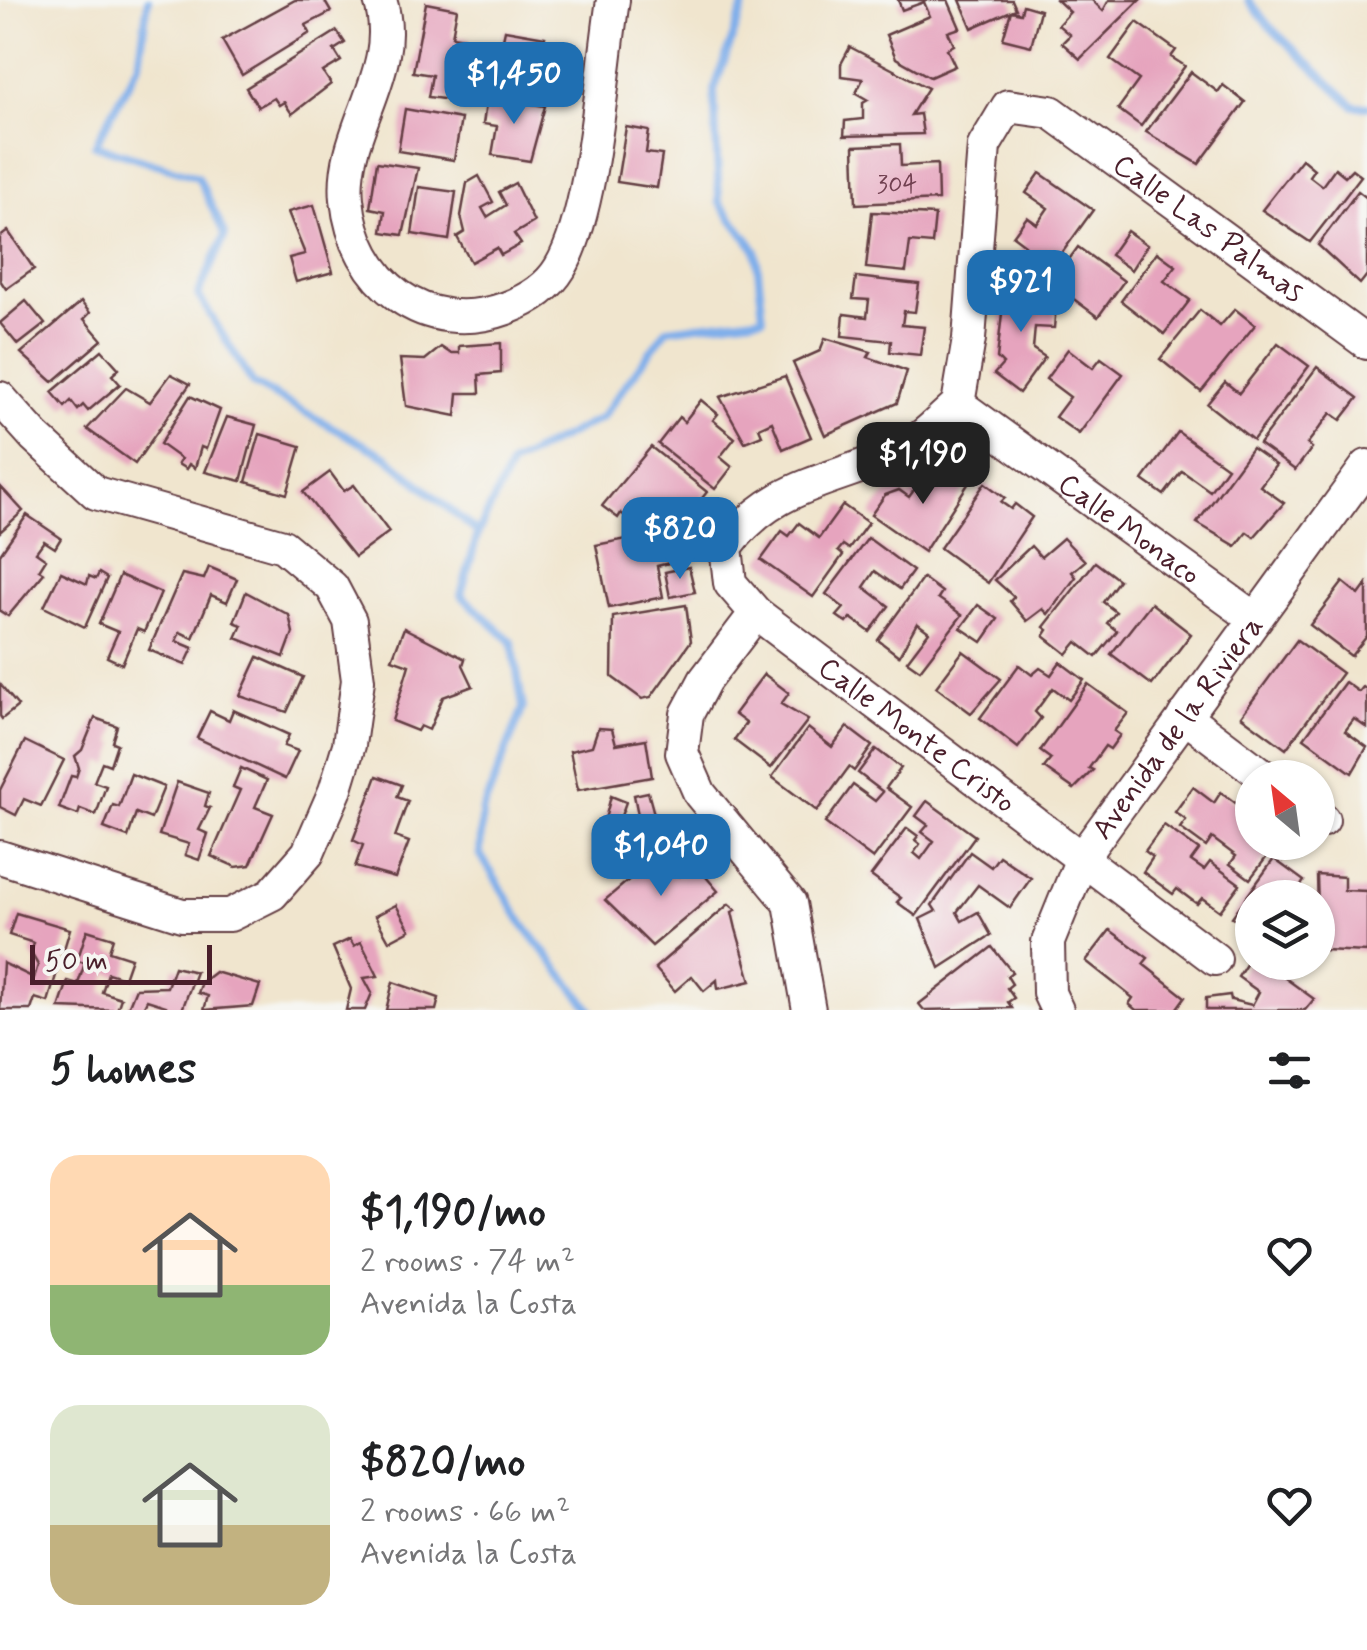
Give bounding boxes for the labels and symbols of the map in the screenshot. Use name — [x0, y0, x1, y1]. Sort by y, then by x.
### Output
pin: $1,450 — [433, 42, 595, 127]
street label: Calle Las Palmas — [1104, 146, 1312, 312]
house number: 304 — [877, 169, 917, 202]
pin: $921 — [962, 250, 1080, 335]
pin: $1,190 — [842, 422, 1004, 507]
street label: Calle Monaco — [1050, 465, 1208, 594]
pin: $820 — [621, 497, 739, 582]
street label: Avenida de la Riviera — [1083, 608, 1273, 848]
street label: Calle Monte Cristo — [810, 649, 1023, 823]
north arrow — [1235, 760, 1335, 860]
pin: $1,040 — [580, 814, 742, 899]
scale bar — [30, 940, 212, 984]

